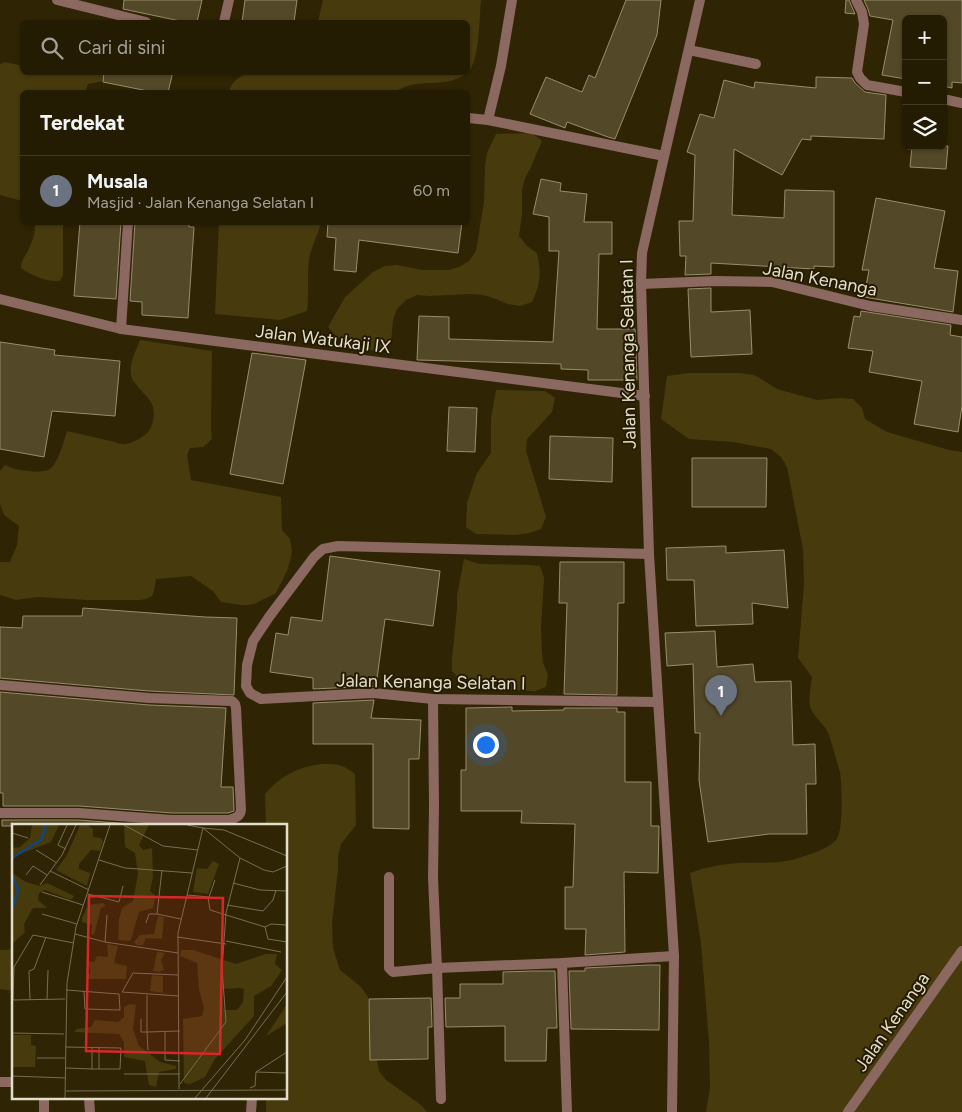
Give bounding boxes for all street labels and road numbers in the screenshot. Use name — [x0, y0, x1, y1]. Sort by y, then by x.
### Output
street label: Jalan Kenanga — [761, 257, 879, 301]
street label: Jalan Kenanga Selatan I — [615, 259, 641, 449]
street label: Jalan Watukaji IX — [254, 320, 392, 358]
street label: Jalan Kenanga Selatan I — [336, 669, 526, 695]
street label: Jalan Kenanga — [850, 968, 934, 1076]

